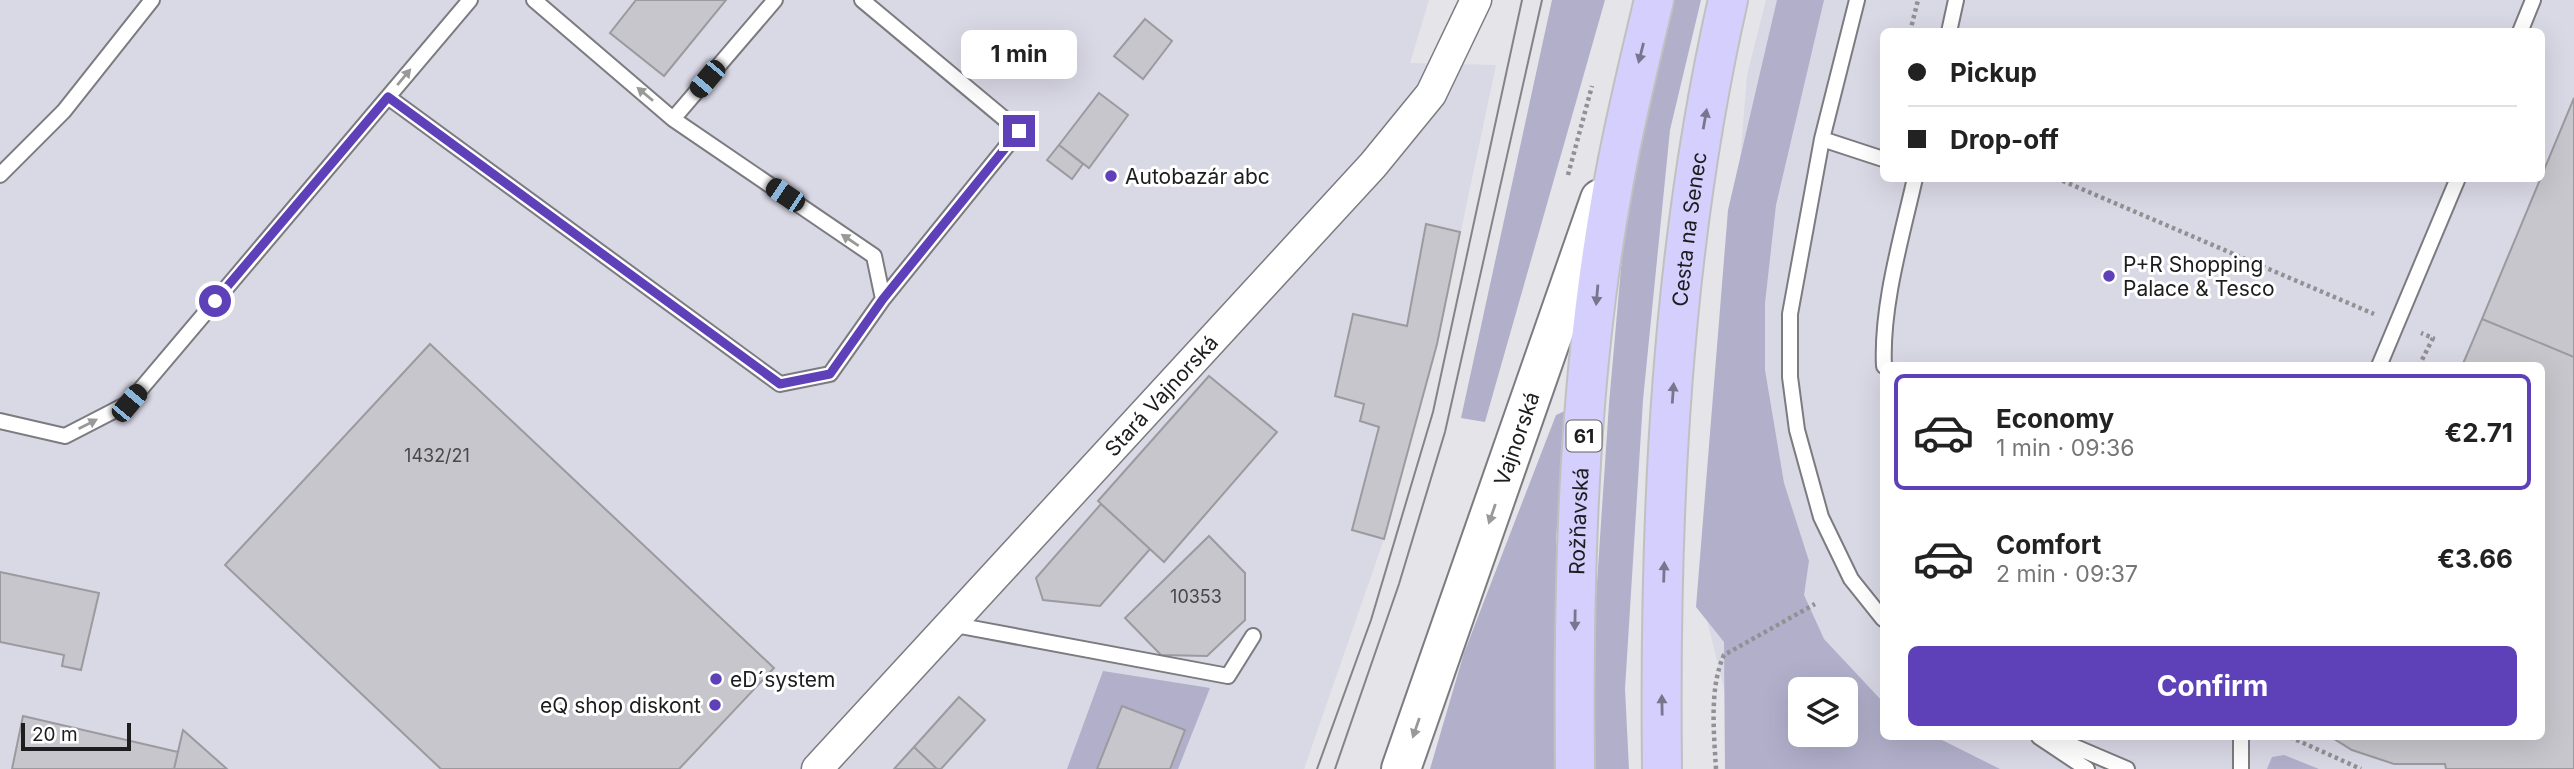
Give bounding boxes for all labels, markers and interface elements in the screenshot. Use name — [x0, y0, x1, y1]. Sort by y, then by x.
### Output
callout: 1 min — [961, 30, 1077, 78]
text: 1 min — [991, 40, 1047, 68]
one-way arrow — [1635, 43, 1646, 65]
car — [686, 56, 729, 102]
text: Pickup — [1950, 57, 2037, 88]
one-way arrow — [396, 69, 411, 86]
one-way arrow — [636, 87, 653, 102]
one-way arrow — [1700, 108, 1711, 130]
route end — [1003, 115, 1035, 147]
text: Drop-off — [1950, 124, 2059, 155]
street label: Cesta na Senec — [1667, 150, 1711, 308]
place label: Autobazár abc — [1125, 164, 1270, 189]
marker: Autobazár abc — [1103, 168, 1119, 184]
car — [762, 175, 809, 215]
one-way arrow — [841, 233, 859, 247]
place label: P+R Shopping Palace & Tesco — [2123, 252, 2275, 301]
marker: P+R Shopping Palace & Tesco — [2101, 268, 2117, 284]
one-way arrow — [1591, 284, 1602, 306]
route start — [199, 285, 231, 317]
street label: Stará Vajnorská — [1099, 330, 1223, 461]
car — [108, 380, 151, 426]
one-way arrow — [1668, 382, 1679, 404]
street label: Vajnorská — [1488, 388, 1544, 489]
icon: car — [1912, 401, 1975, 464]
text: Economy — [1996, 403, 2114, 434]
text: €2.71 — [2444, 417, 2513, 448]
one-way arrow — [78, 418, 98, 430]
road number: 61 — [1566, 420, 1602, 452]
text: 1 min · 09:36 — [1996, 434, 2135, 462]
house number: 1432/21 — [404, 445, 470, 466]
street label: Rožňavská — [1564, 467, 1593, 575]
one-way arrow — [1486, 503, 1497, 524]
icon: car — [1912, 527, 1975, 590]
text: Comfort — [1996, 529, 2101, 560]
text: €3.66 — [2437, 543, 2513, 574]
text: 2 min · 09:37 — [1996, 560, 2138, 588]
one-way arrow — [1658, 561, 1669, 583]
house number: 10353 — [1170, 586, 1222, 607]
one-way arrow — [1570, 609, 1581, 631]
button: Confirm — [1908, 646, 2517, 726]
place label: eD´system — [730, 667, 835, 692]
marker: eD´system — [708, 671, 724, 687]
map controls — [1788, 677, 1858, 747]
button: layers — [1788, 677, 1858, 747]
place label: eQ shop diskont — [540, 693, 701, 718]
one-way arrow — [1656, 693, 1668, 715]
marker: eQ shop diskont — [707, 697, 723, 713]
one-way arrow — [1410, 718, 1421, 739]
scale bar — [21, 720, 131, 752]
text: 20 m — [32, 723, 78, 746]

